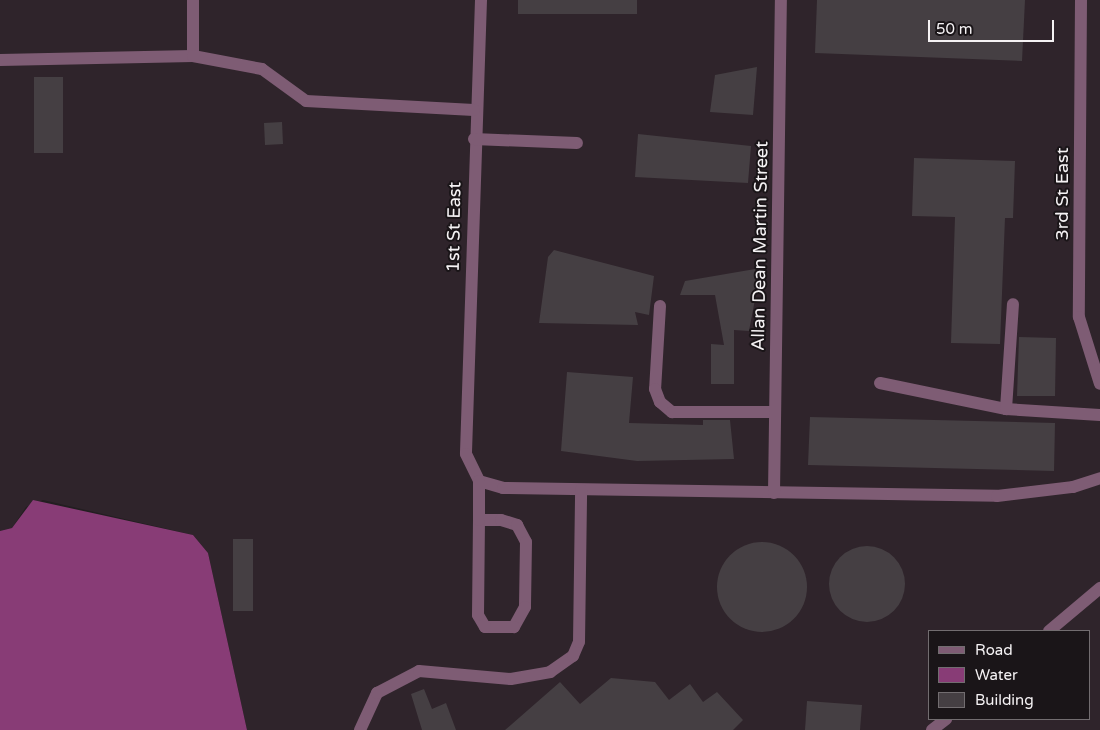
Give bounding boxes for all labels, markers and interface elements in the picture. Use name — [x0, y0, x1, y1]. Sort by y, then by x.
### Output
scale bar — [930, 10, 1056, 42]
text: 50 m — [936, 20, 973, 38]
street label: Allan Dean Martin Street — [747, 141, 773, 351]
street label: 3rd St East — [1051, 147, 1073, 241]
street label: 1st St East — [442, 182, 466, 272]
legend — [928, 630, 1090, 720]
text: Road — [975, 641, 1013, 659]
text: Water — [975, 666, 1018, 684]
text: Building — [975, 691, 1034, 709]

